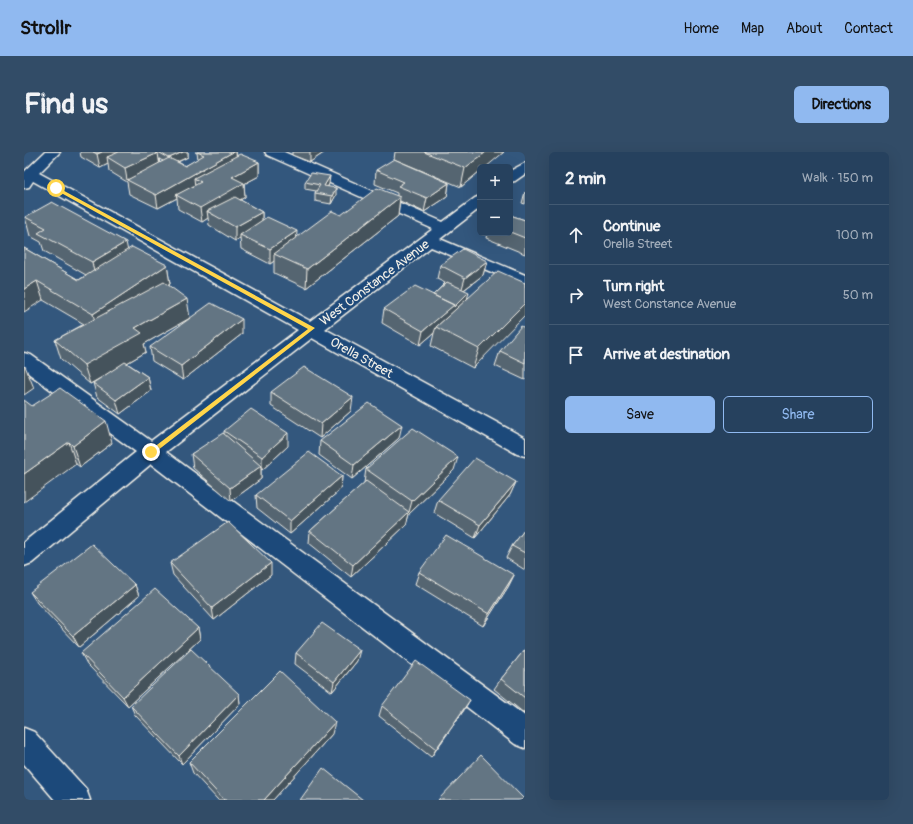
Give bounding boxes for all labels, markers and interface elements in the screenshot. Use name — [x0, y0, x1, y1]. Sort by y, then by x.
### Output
text: Strollr — [20, 16, 71, 40]
text: Home — [684, 20, 719, 37]
text: Map — [741, 20, 764, 37]
text: About — [786, 20, 822, 37]
text: Contact — [844, 20, 893, 37]
button: Directions — [794, 86, 889, 123]
text: Find us — [24, 87, 108, 122]
map controls — [477, 164, 513, 236]
button: + — [477, 164, 513, 200]
text: 2 min — [565, 168, 606, 189]
text: Walk · 150 m — [802, 170, 873, 186]
route start — [47, 179, 65, 197]
button: − — [477, 200, 513, 236]
text: Continue — [603, 217, 661, 236]
icon: ahead — [565, 224, 587, 246]
text: 100 m — [836, 227, 873, 243]
street label: West Constance Avenue — [317, 236, 433, 329]
text: Orella Street — [603, 236, 672, 252]
text: Turn right — [603, 277, 664, 296]
icon: right — [565, 284, 587, 306]
text: 50 m — [843, 287, 873, 303]
text: West Constance Avenue — [603, 296, 736, 312]
street label: Orella Street — [327, 334, 396, 382]
icon: arrive — [565, 344, 587, 366]
text: Arrive at destination — [603, 345, 730, 364]
button: Save — [565, 396, 715, 433]
button: Share — [723, 396, 873, 433]
route end — [142, 443, 160, 461]

